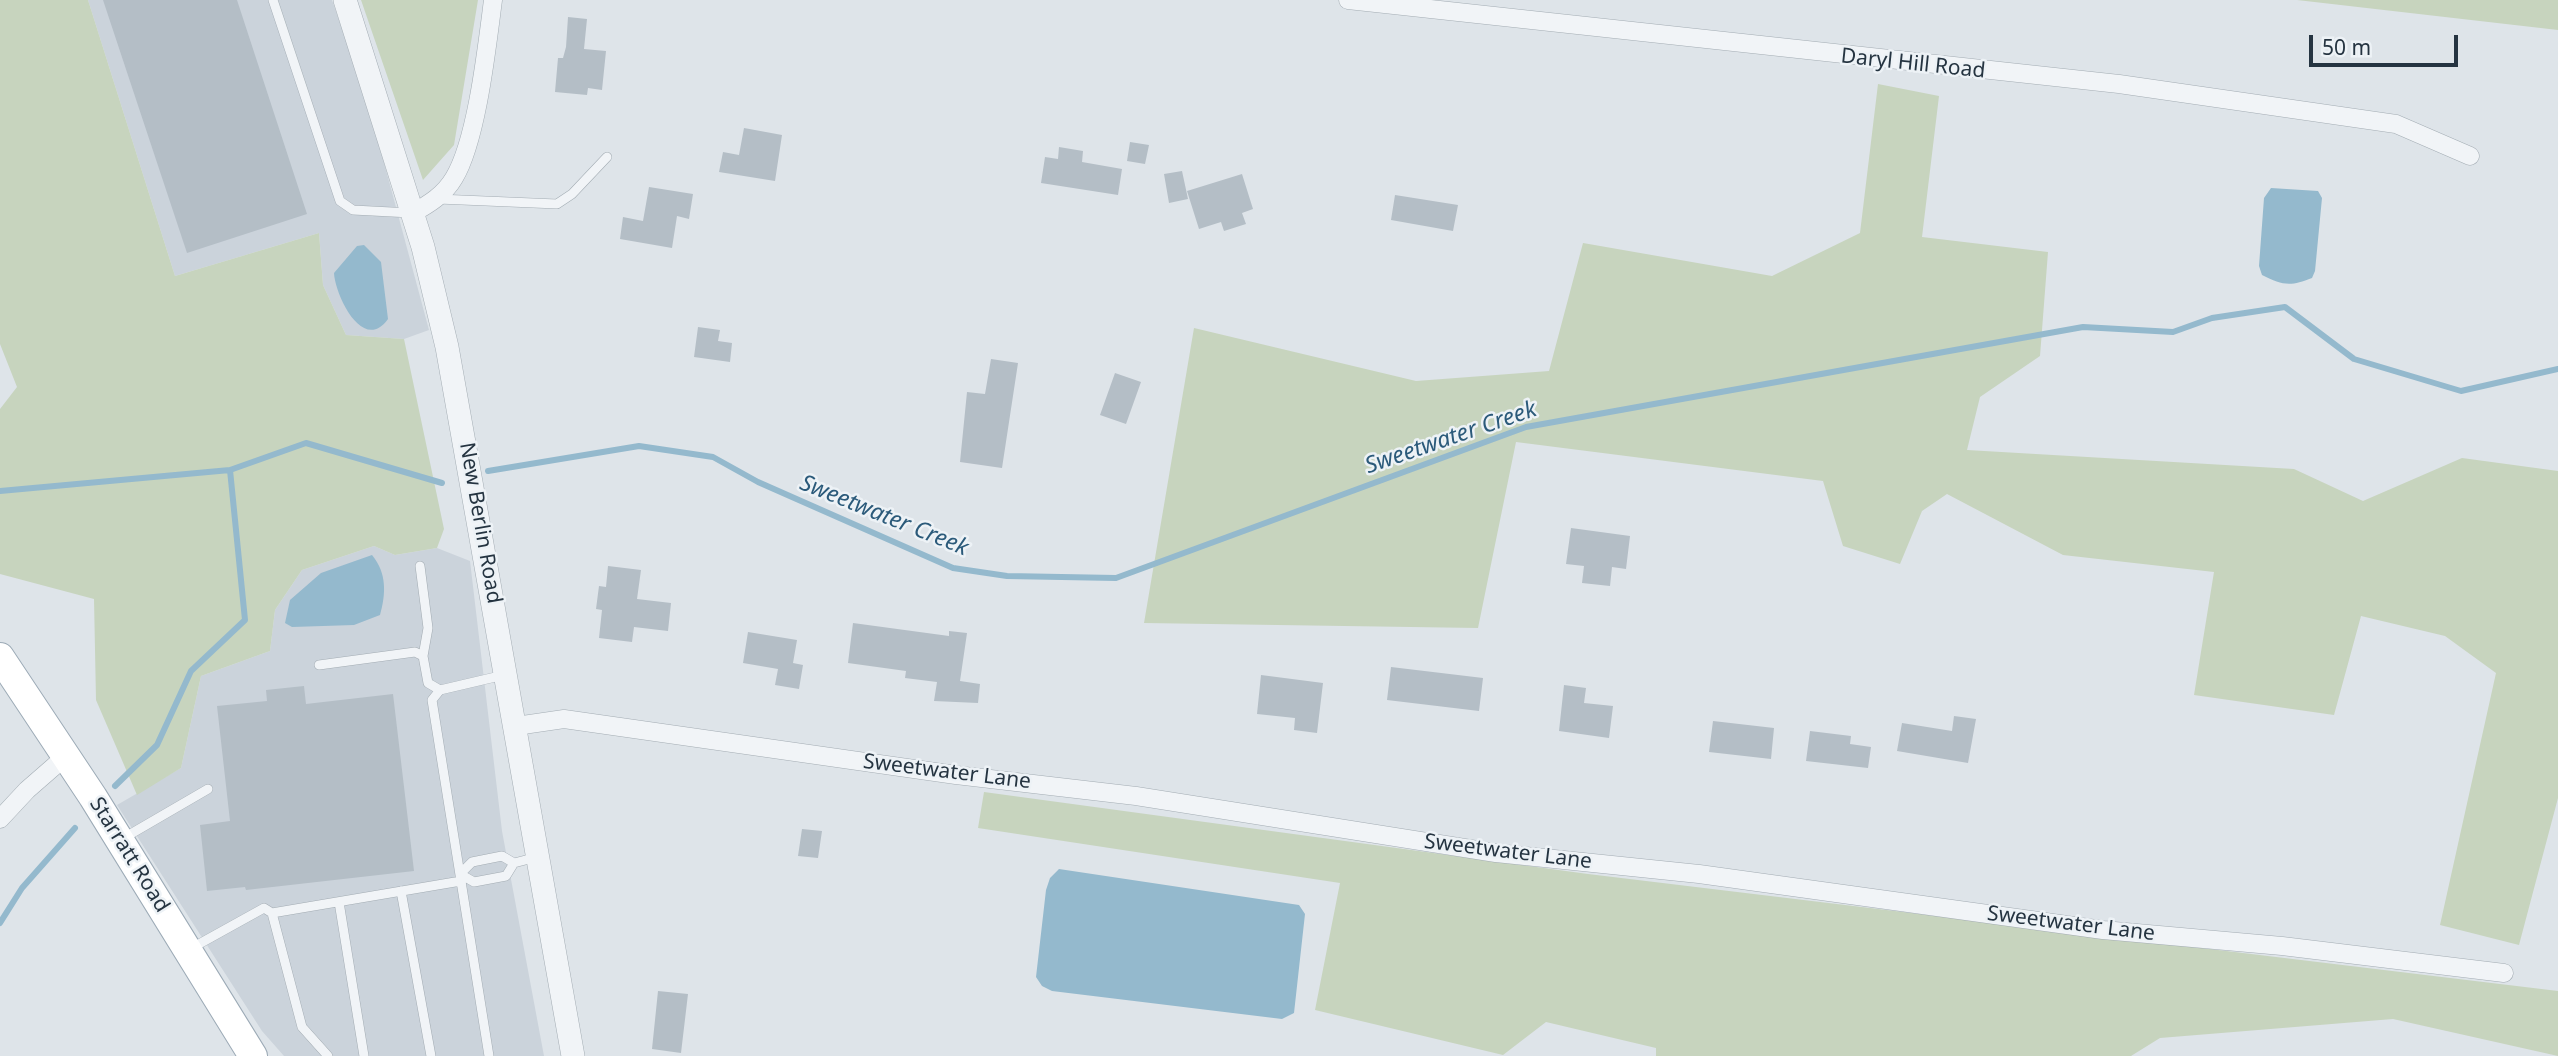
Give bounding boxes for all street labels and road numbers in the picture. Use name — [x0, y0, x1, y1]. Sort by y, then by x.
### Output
street label: Daryl Hill Road — [1840, 44, 1986, 84]
street label: New Berlin Road — [453, 440, 507, 606]
street label: Sweetwater Lane — [862, 749, 1032, 795]
street label: Starratt Road — [84, 793, 174, 917]
street label: Sweetwater Lane — [1423, 829, 1593, 875]
street label: Sweetwater Lane — [1986, 901, 2156, 947]

